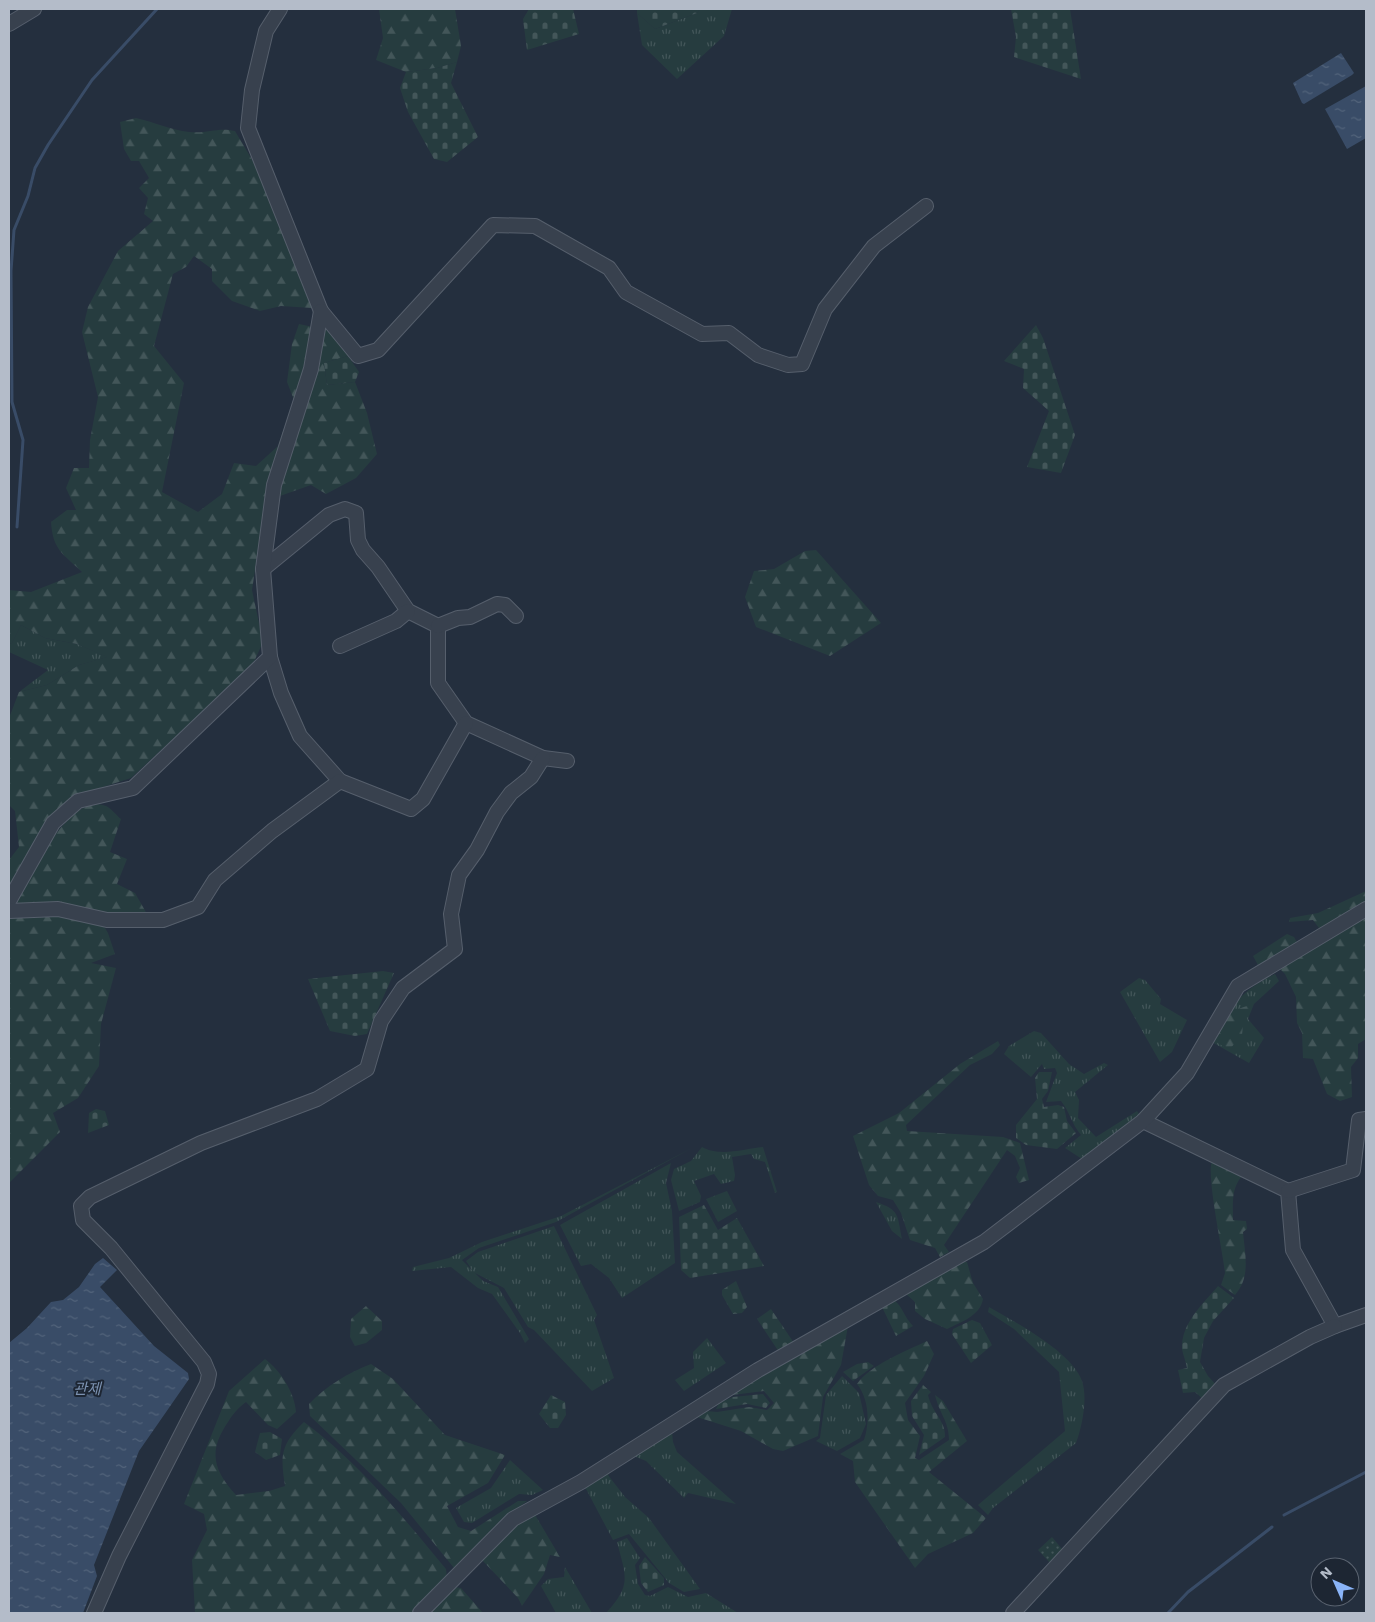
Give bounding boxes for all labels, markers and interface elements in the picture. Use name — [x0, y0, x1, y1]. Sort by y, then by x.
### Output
water label: 관제 — [73, 1380, 103, 1398]
north arrow — [1310, 1557, 1360, 1607]
text: N — [1316, 1563, 1335, 1582]

